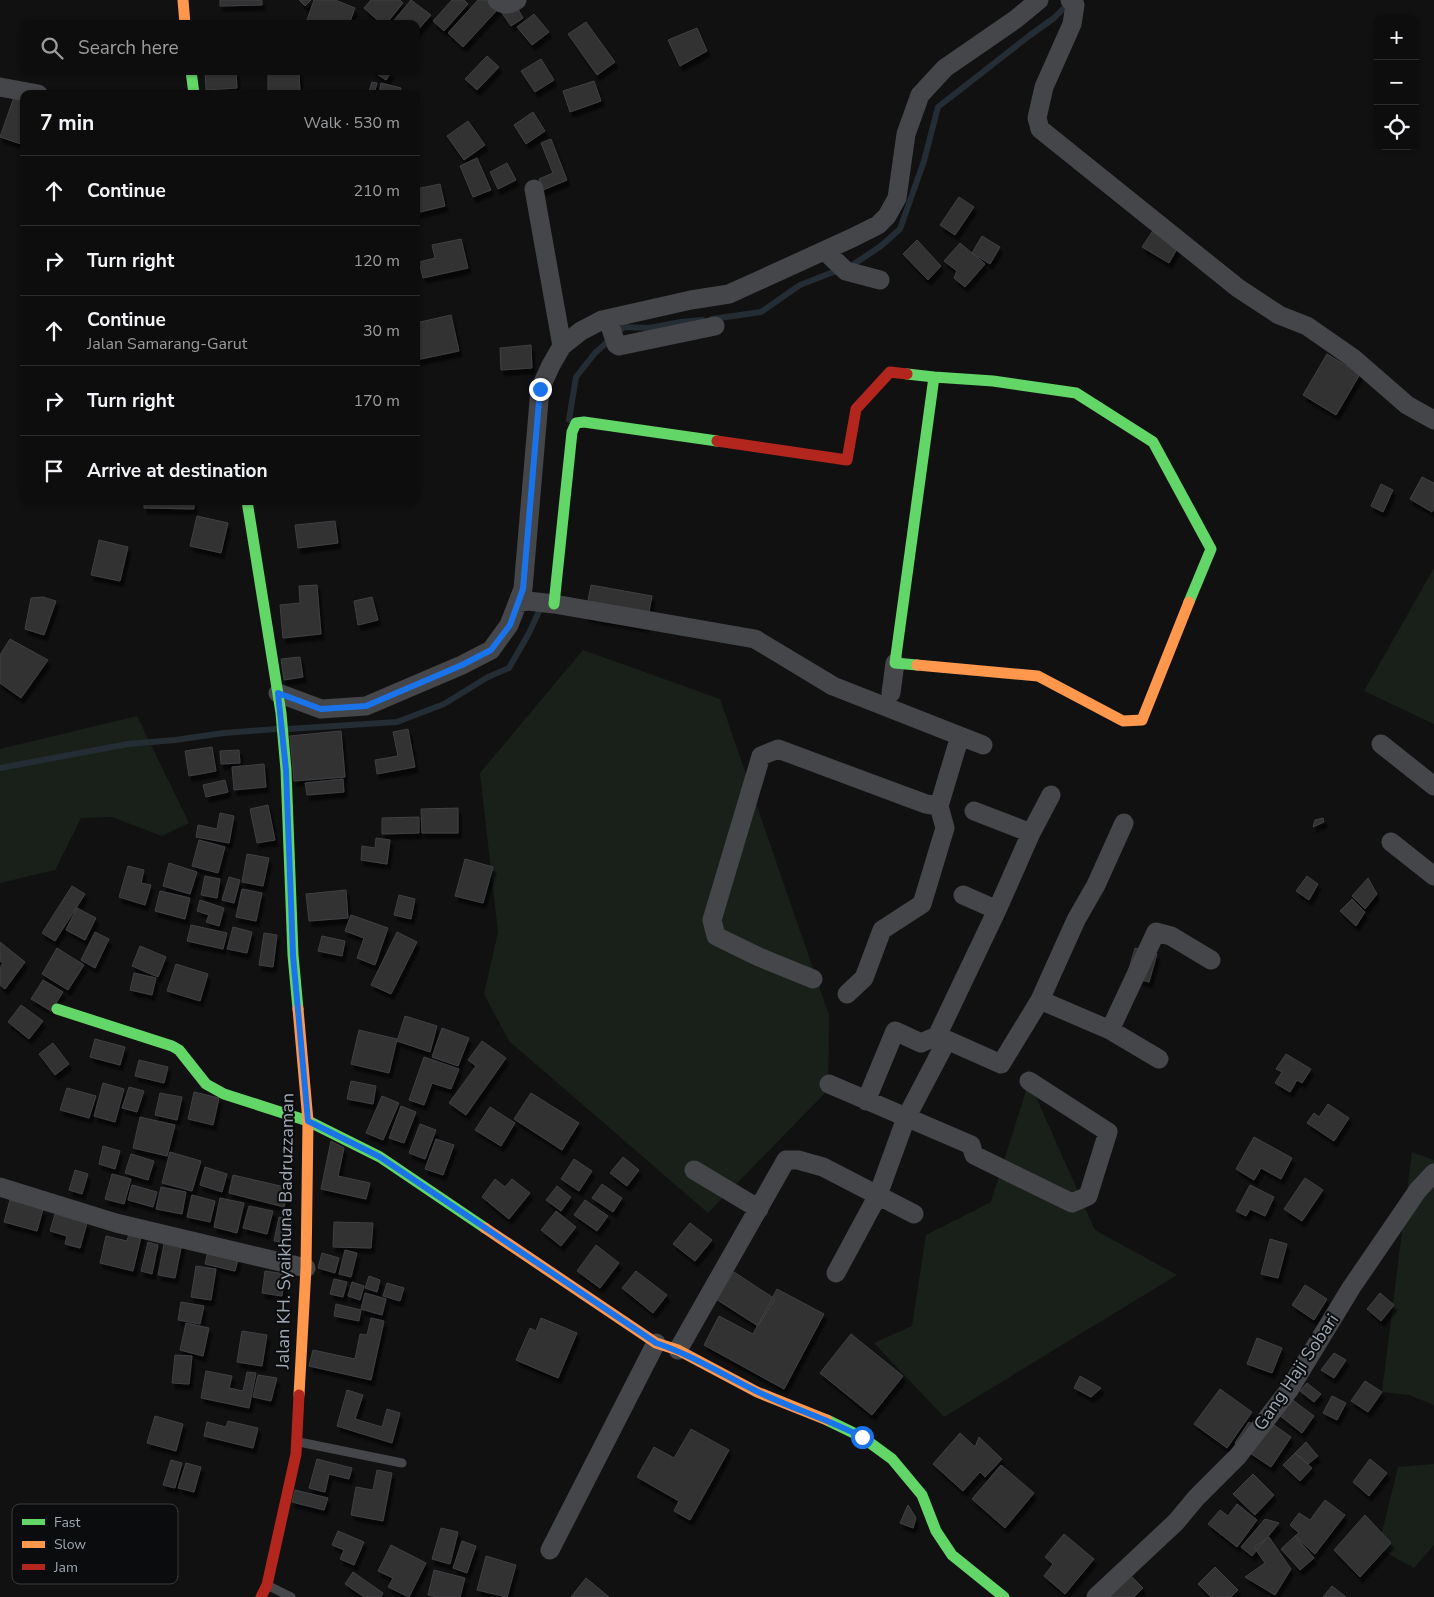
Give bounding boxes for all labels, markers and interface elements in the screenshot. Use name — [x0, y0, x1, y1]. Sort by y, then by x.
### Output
map controls — [1374, 15, 1419, 150]
button: + — [1374, 15, 1419, 60]
search box — [20, 20, 420, 75]
icon: search — [38, 34, 66, 62]
text: Search here — [78, 35, 179, 61]
button: − — [1374, 60, 1419, 105]
button: locate — [1374, 105, 1419, 150]
text: 7 min — [40, 109, 94, 137]
text: Walk · 530 m — [304, 112, 400, 134]
icon: ahead — [40, 177, 68, 205]
text: Continue — [87, 178, 166, 204]
text: 210 m — [353, 180, 400, 202]
icon: right — [40, 247, 68, 275]
text: Turn right — [87, 248, 174, 274]
text: 120 m — [353, 250, 400, 272]
text: Continue — [87, 307, 166, 333]
icon: ahead — [40, 317, 68, 345]
text: 30 m — [363, 320, 400, 342]
text: Jalan Samarang-Garut — [87, 333, 247, 355]
route end — [529, 378, 552, 401]
icon: right — [40, 387, 68, 415]
text: Turn right — [87, 388, 174, 414]
text: 170 m — [353, 390, 400, 412]
icon: arrive — [40, 457, 68, 485]
text: Arrive at destination — [87, 458, 268, 484]
street label: Jalan KH. Syaikhuna Badruzzaman — [271, 1093, 299, 1370]
street label: Gang Haji Sobari — [1248, 1309, 1344, 1435]
route start — [851, 1426, 874, 1449]
legend — [12, 1504, 178, 1584]
text: Fast — [54, 1513, 80, 1532]
text: Slow — [54, 1535, 86, 1554]
text: Jam — [53, 1558, 78, 1577]

